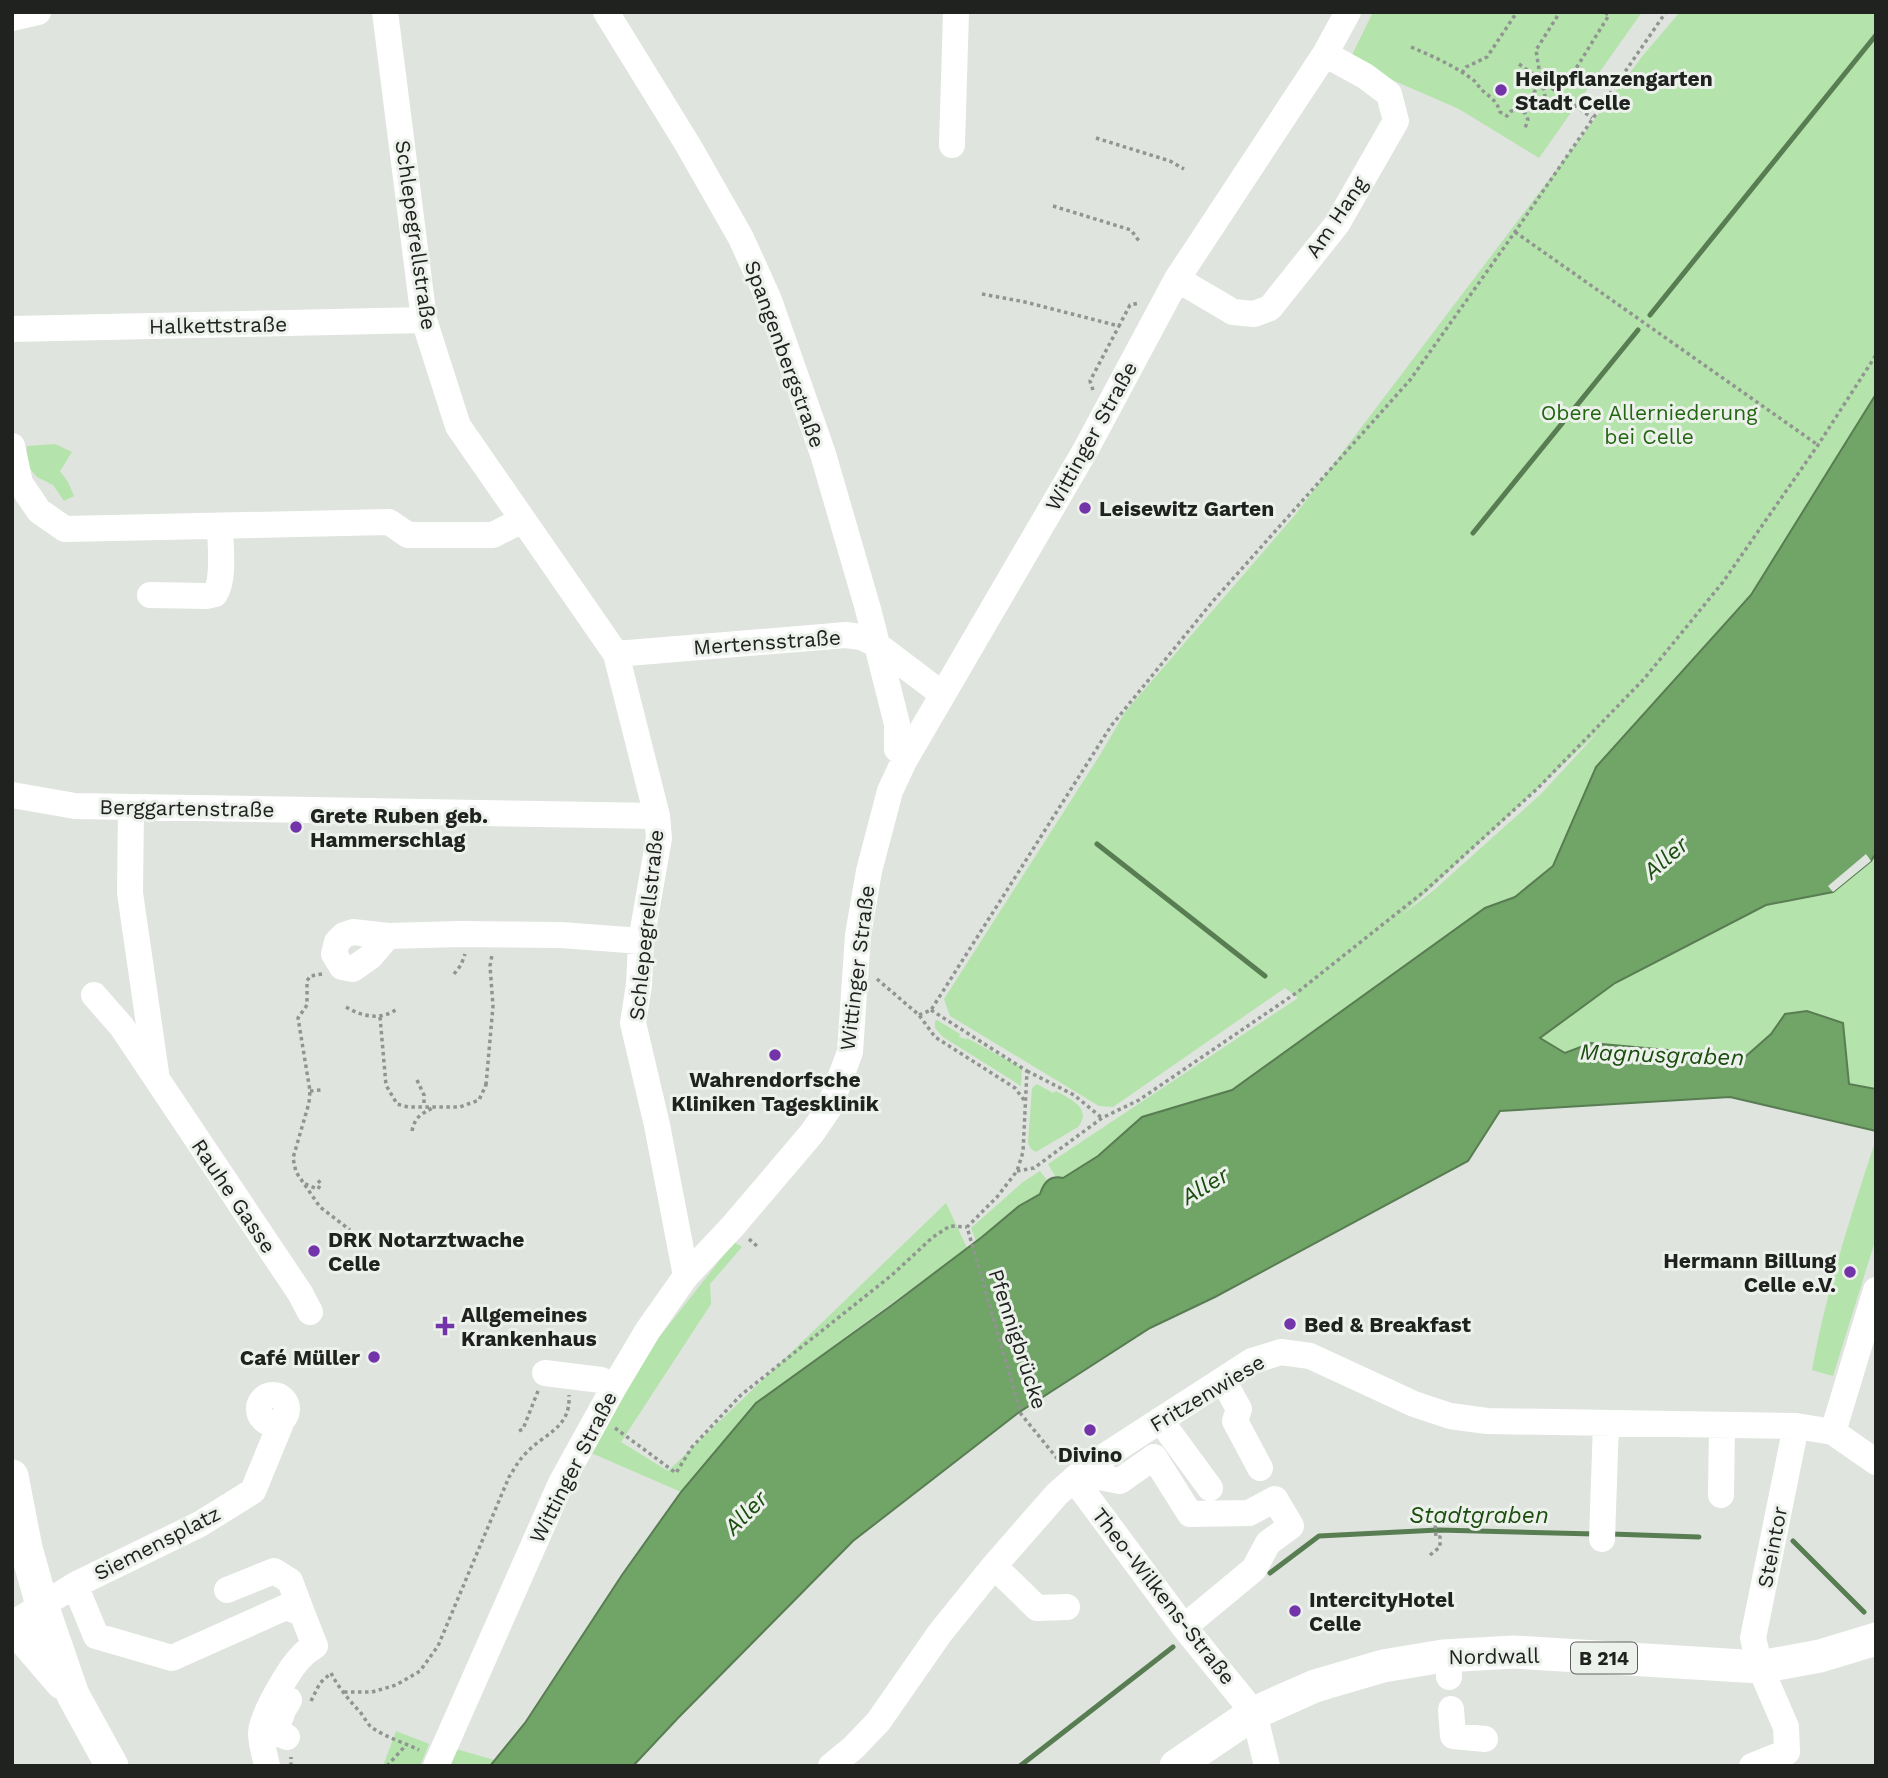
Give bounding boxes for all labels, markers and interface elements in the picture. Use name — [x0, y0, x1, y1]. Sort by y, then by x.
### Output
place label: Heilpflanzengarten Stadt Celle — [1515, 66, 1713, 115]
marker: Heilpflanzengarten Stadt Celle — [1493, 82, 1509, 98]
street label: Schlepegrellstraße — [390, 138, 442, 332]
street label: Am Hang — [1300, 171, 1373, 262]
street label: Spangenbergstraße — [740, 257, 830, 451]
street label: Halkettstraße — [149, 311, 287, 339]
street label: Wittinger Straße — [1040, 357, 1142, 515]
park label: Obere Allerniederung bei Celle — [1541, 400, 1758, 449]
place label: Leisewitz Garten — [1099, 496, 1274, 521]
marker: Leisewitz Garten — [1077, 500, 1093, 516]
street label: Mertensstraße — [692, 624, 842, 660]
street label: Berggartenstraße — [99, 794, 275, 822]
place label: Grete Ruben geb. Hammerschlag — [310, 803, 488, 852]
marker: Grete Ruben geb. Hammerschlag — [288, 819, 304, 835]
street label: Schlepegrellstraße — [624, 828, 668, 1022]
water label: Aller — [1637, 831, 1695, 885]
street label: Wittinger Straße — [834, 884, 880, 1052]
water label: Magnusgraben — [1579, 1039, 1745, 1071]
marker: Wahrendorfsche Kliniken Tagesklinik — [767, 1047, 783, 1063]
place label: Wahrendorfsche Kliniken Tagesklinik — [671, 1067, 880, 1116]
street label: Rauhe Gasse — [187, 1134, 281, 1258]
water label: Aller — [1176, 1161, 1235, 1211]
place label: DRK Notarztwache Celle — [328, 1227, 525, 1276]
marker: DRK Notarztwache Celle — [306, 1243, 322, 1259]
place label: Hermann Billung Celle e.V. — [1663, 1248, 1836, 1297]
marker: Hermann Billung Celle e.V. — [1842, 1264, 1858, 1280]
street label: Pfennigbrücke — [984, 1266, 1052, 1412]
place label: Allgemeines Krankenhaus — [461, 1302, 597, 1351]
place label: Bed & Breakfast — [1304, 1312, 1471, 1337]
marker: Allgemeines Krankenhaus — [435, 1316, 455, 1336]
marker: Bed & Breakfast — [1282, 1316, 1298, 1332]
place label: Café Müller — [240, 1345, 360, 1370]
marker: Café Müller — [366, 1349, 382, 1365]
street label: Fritzenwiese — [1145, 1349, 1269, 1437]
street label: Wittinger Straße — [524, 1387, 622, 1547]
marker: Divino — [1082, 1422, 1098, 1438]
place label: Divino — [1058, 1442, 1122, 1467]
water label: Aller — [718, 1485, 774, 1541]
street label: Siemensplatz — [90, 1500, 224, 1586]
water label: Stadtgraben — [1409, 1502, 1549, 1529]
street label: Theo-Wilkens-Straße — [1087, 1503, 1241, 1689]
street label: Steintor — [1752, 1504, 1792, 1590]
place label: IntercityHotel Celle — [1309, 1587, 1454, 1636]
marker: IntercityHotel Celle — [1287, 1603, 1303, 1619]
road number: B 214 — [1571, 1642, 1637, 1674]
street label: Nordwall — [1448, 1643, 1540, 1669]

